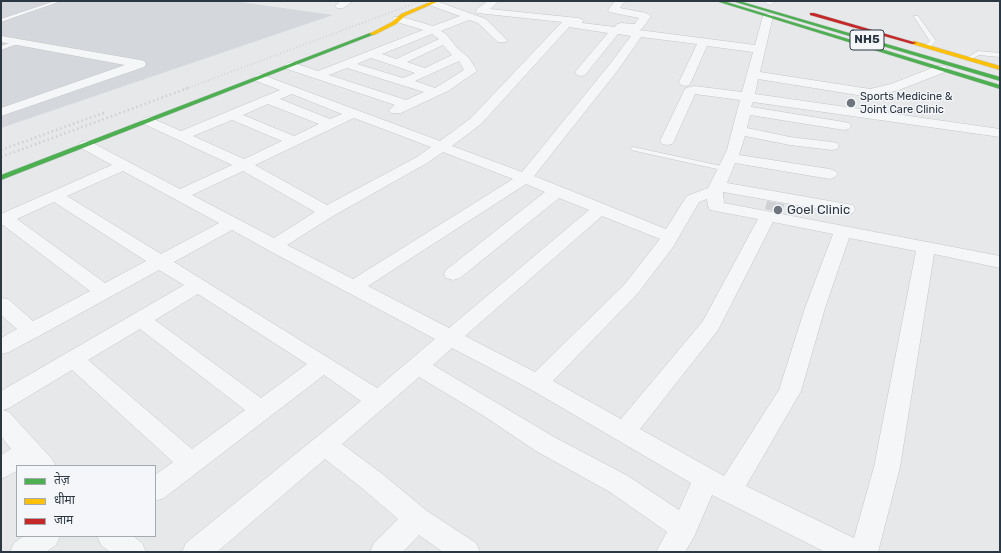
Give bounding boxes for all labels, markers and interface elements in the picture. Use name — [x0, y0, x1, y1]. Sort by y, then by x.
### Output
road number: NH5 — [850, 30, 884, 50]
place label: Sports Medicine & Joint Care Clinic — [860, 90, 952, 116]
marker: Sports Medicine & Joint Care Clinic — [845, 97, 857, 109]
place label: Goel Clinic — [787, 202, 850, 218]
marker: Goel Clinic — [772, 204, 784, 216]
legend — [16, 465, 156, 537]
text: तेज़ — [54, 473, 70, 487]
text: धीमा — [54, 493, 75, 507]
text: जाम — [54, 513, 73, 527]

